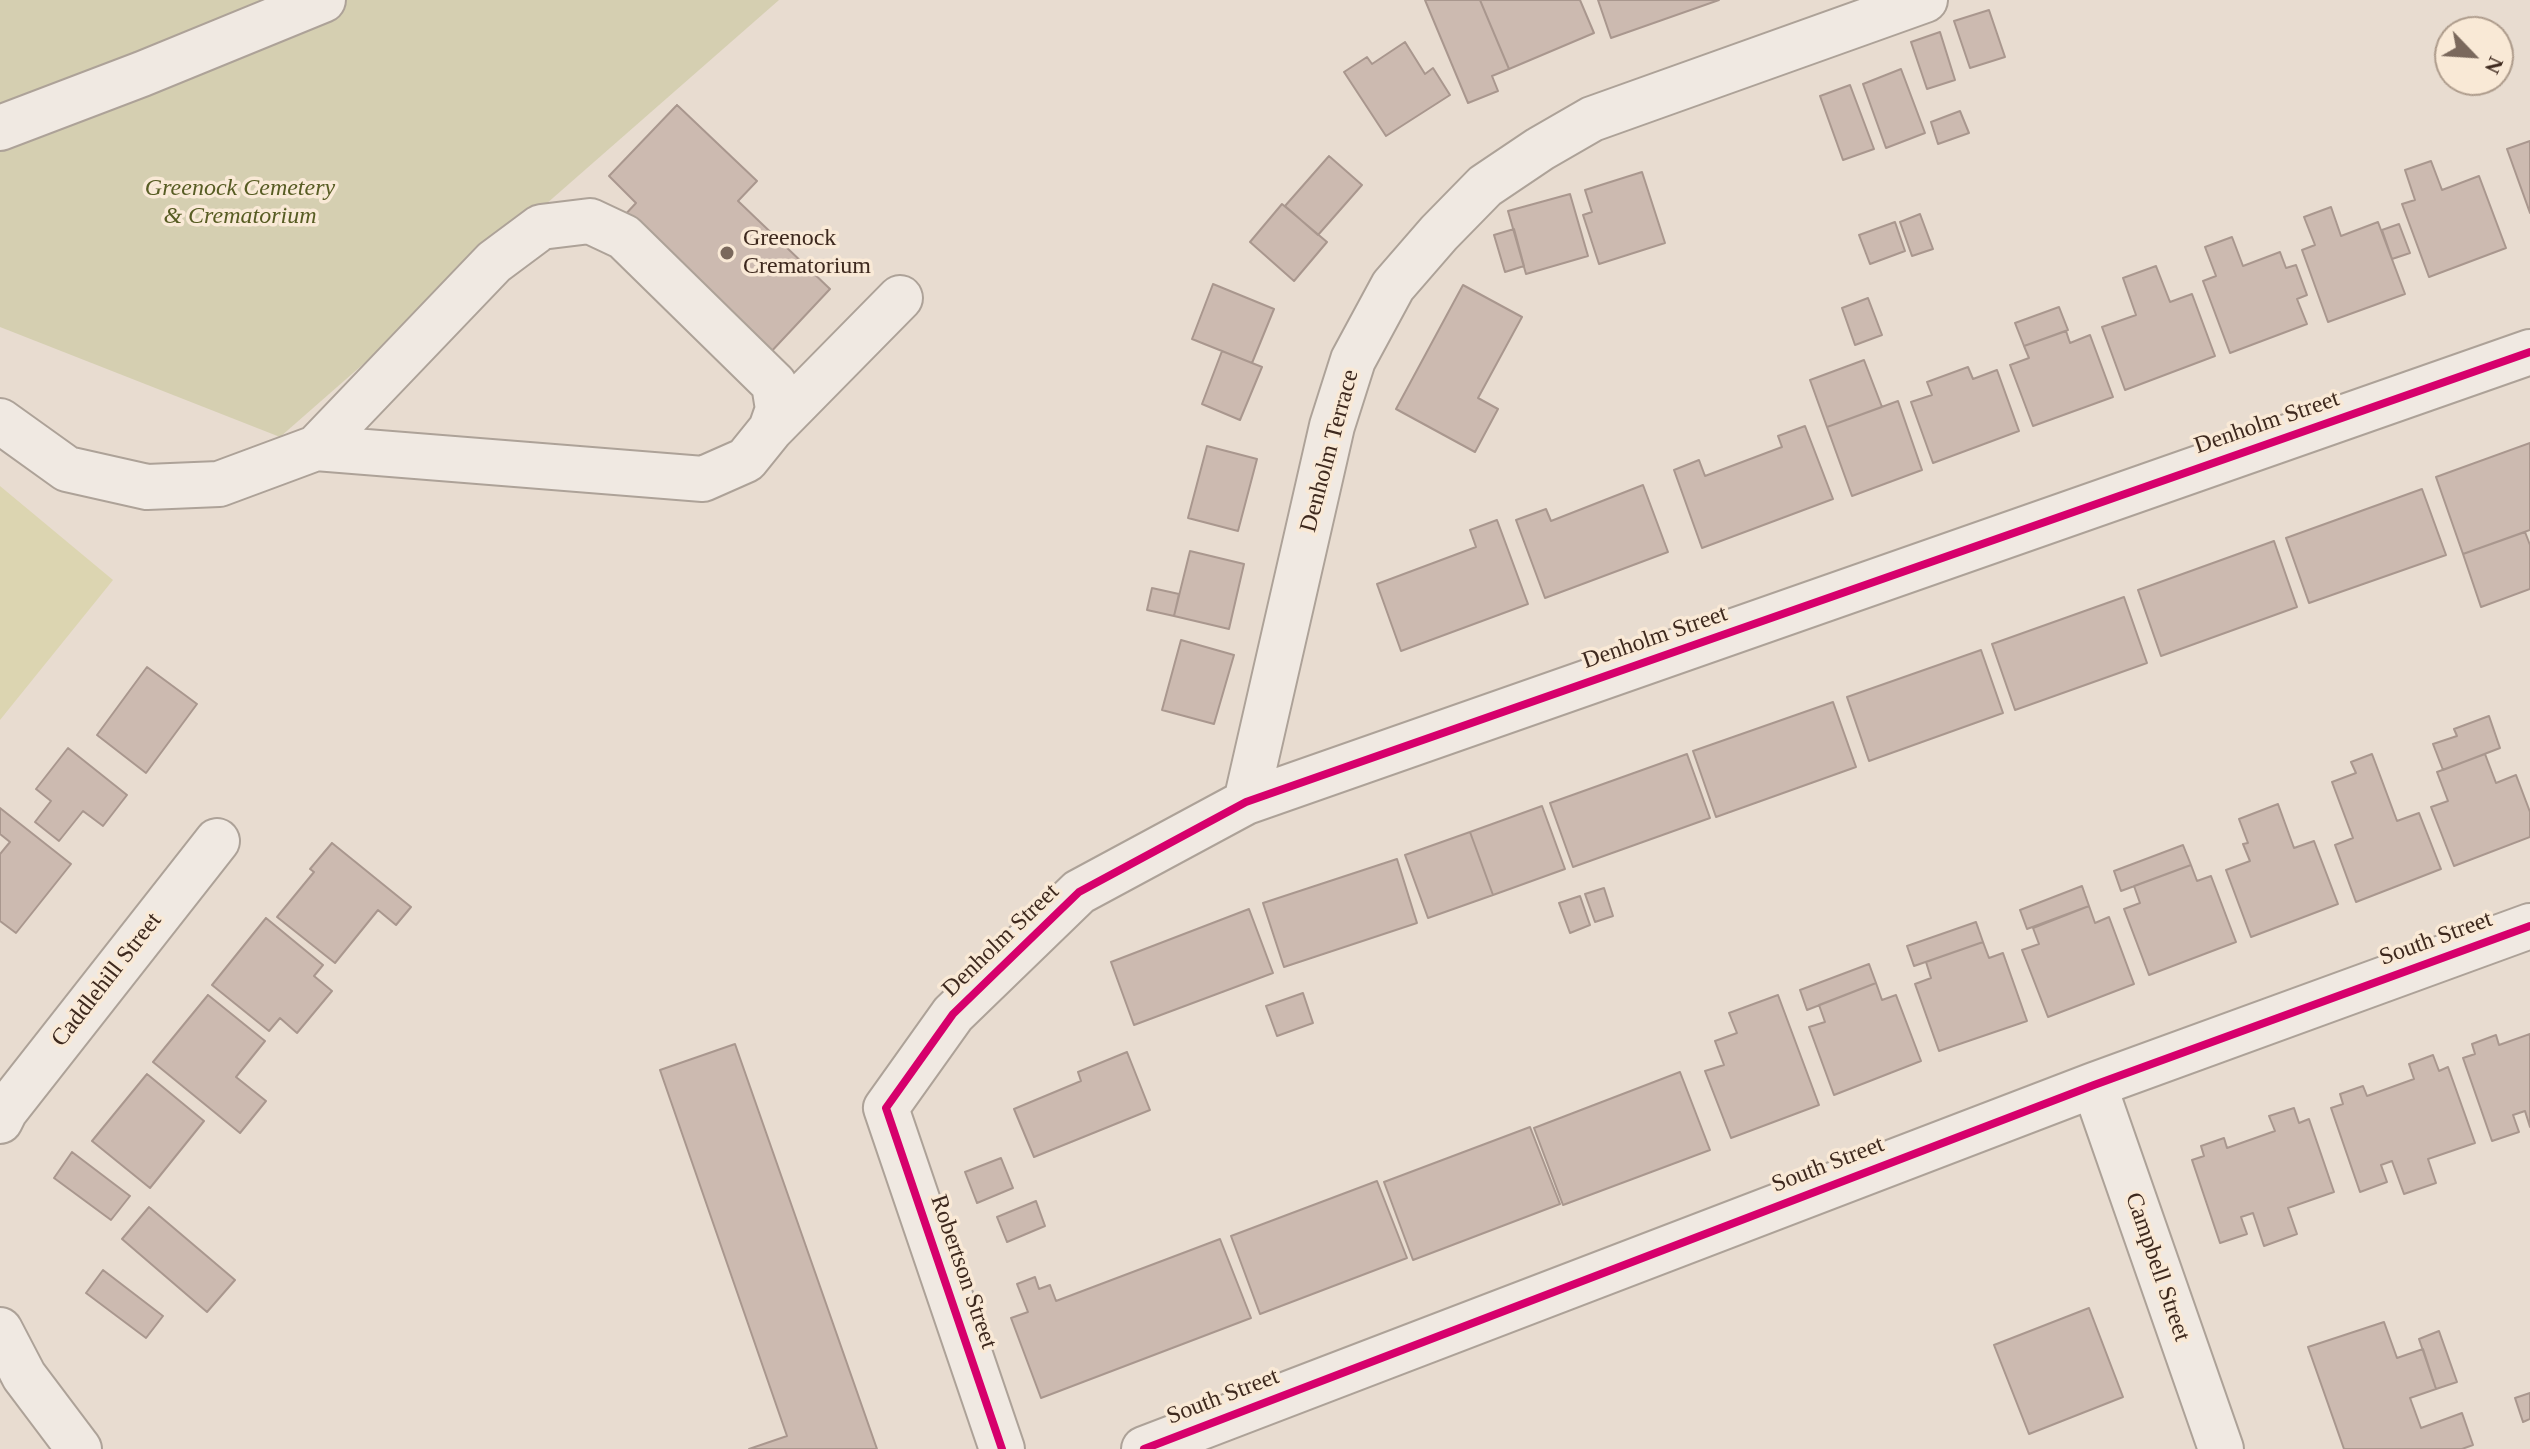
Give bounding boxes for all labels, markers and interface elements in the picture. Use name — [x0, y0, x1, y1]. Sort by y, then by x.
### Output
north arrow — [2434, 16, 2514, 96]
text: N — [2480, 53, 2509, 78]
park label: Greenock Cemetery & Crematorium — [145, 175, 335, 231]
place label: Greenock Crematorium — [743, 225, 871, 281]
marker: Greenock Crematorium — [718, 244, 736, 262]
street label: Denholm Terrace — [1294, 367, 1366, 535]
street label: Denholm Street — [2191, 385, 2343, 461]
street label: Denholm Street — [1579, 600, 1731, 676]
street label: Denholm Street — [937, 878, 1065, 1004]
street label: South Street — [2376, 905, 2496, 973]
street label: Caddlehill Street — [46, 907, 168, 1053]
street label: South Street — [1768, 1130, 1888, 1200]
street label: Campbell Street — [2118, 1189, 2196, 1345]
street label: Robertson Street — [923, 1191, 1003, 1353]
street label: South Street — [1163, 1362, 1283, 1432]

